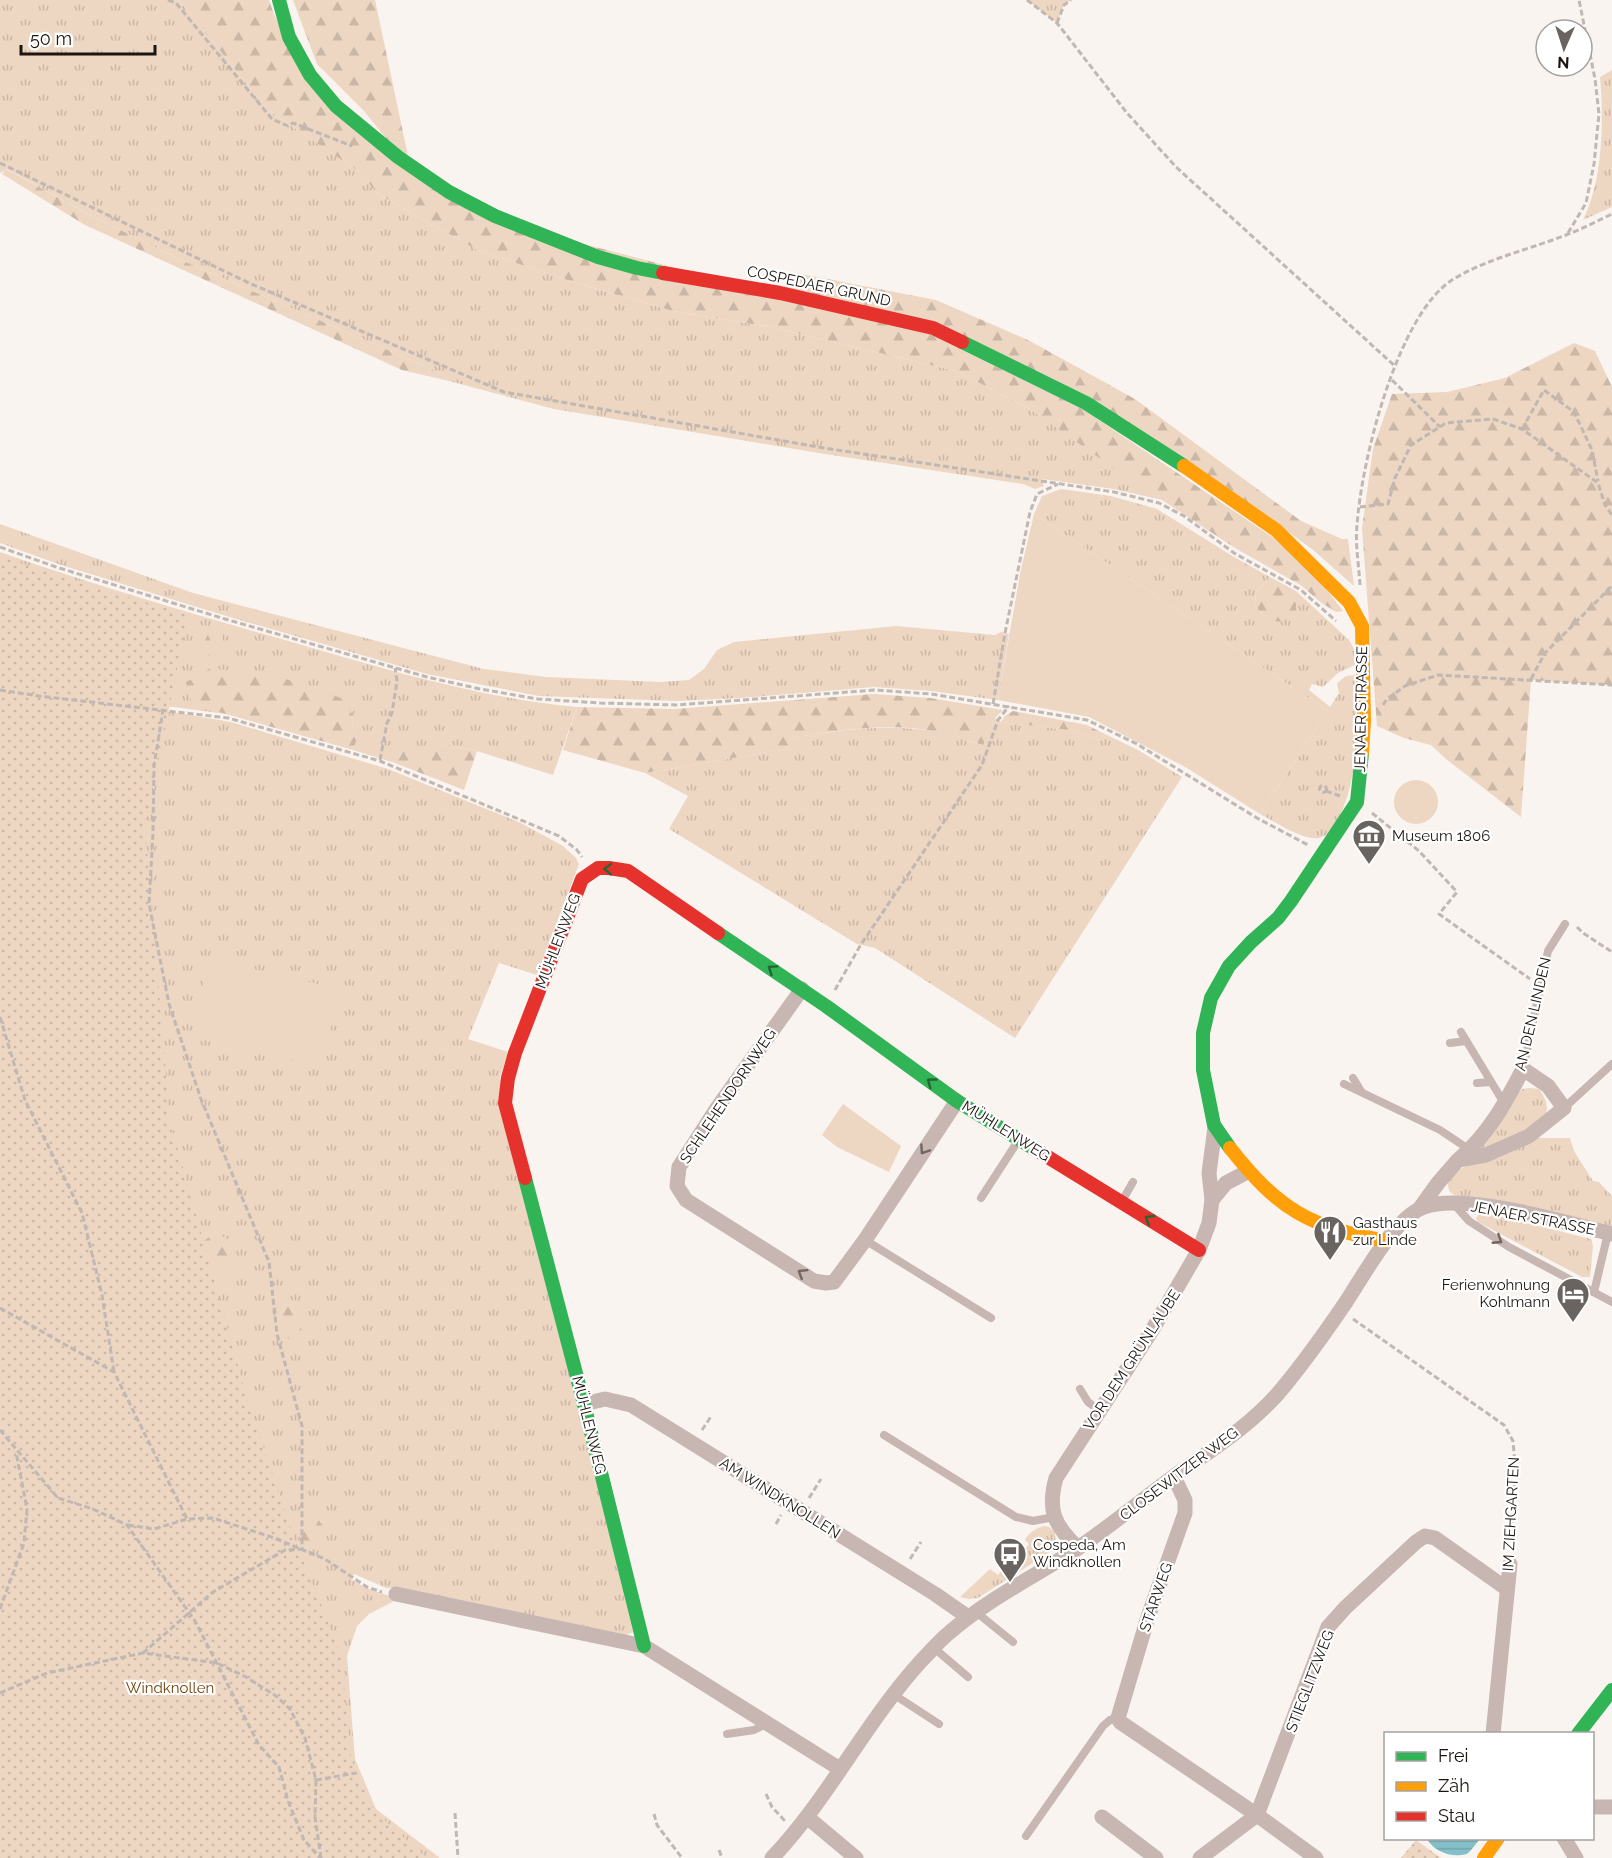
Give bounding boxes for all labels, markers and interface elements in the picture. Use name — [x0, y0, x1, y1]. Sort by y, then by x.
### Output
scale bar — [21, 18, 154, 56]
north arrow — [1534, 18, 1594, 78]
text: 50 m — [30, 28, 72, 49]
text: N — [1557, 53, 1570, 72]
street label: COSPEDAER GRUND — [746, 262, 893, 310]
street label: JENAER STRASSE — [1351, 646, 1371, 772]
museum icon: Museum 1806 — [1351, 818, 1387, 865]
place label: Museum 1806 — [1392, 827, 1490, 845]
one-way arrow — [603, 863, 612, 875]
street label: MÜHLENWEG — [531, 891, 584, 991]
street label: AN DEN LINDEN — [1511, 955, 1555, 1073]
one-way arrow — [768, 965, 779, 976]
street label: SCHLEHENDORNWEG — [676, 1025, 780, 1167]
one-way arrow — [927, 1078, 938, 1089]
street label: MÜHLENWEG — [959, 1096, 1054, 1165]
one-way arrow — [921, 1143, 932, 1154]
street label: JENAER STRASSE — [1469, 1197, 1597, 1239]
restaurant icon: Gasthaus zur Linde — [1312, 1214, 1348, 1261]
place label: Gasthaus zur Linde — [1353, 1214, 1417, 1249]
one-way arrow — [1145, 1215, 1155, 1227]
one-way arrow — [1492, 1232, 1503, 1243]
one-way arrow — [798, 1269, 808, 1281]
place label: Ferienwohnung Kohlmann — [1442, 1276, 1550, 1311]
hotel icon: Ferienwohnung Kohlmann — [1555, 1276, 1591, 1323]
street label: VOR DEM GRÜNLAUBE — [1079, 1286, 1184, 1434]
street label: MÜHLENWEG — [568, 1374, 611, 1476]
street label: CLOSEWITZER WEG — [1116, 1424, 1242, 1524]
street label: AM WINDKNOLLEN — [716, 1454, 844, 1542]
street label: IM ZIEHGARTEN — [1499, 1456, 1523, 1572]
bus stop icon: Cospeda, Am Windknollen — [992, 1536, 1028, 1583]
place label: Cospeda, Am Windknollen — [1033, 1536, 1126, 1571]
street label: STARWEG — [1136, 1560, 1176, 1634]
street label: STIEGLITZWEG — [1282, 1627, 1338, 1735]
park label: Windknollen — [126, 1679, 214, 1697]
legend — [1384, 1732, 1594, 1840]
text: Frei — [1438, 1745, 1468, 1766]
text: Zäh — [1438, 1775, 1470, 1796]
text: Stau — [1438, 1805, 1475, 1826]

